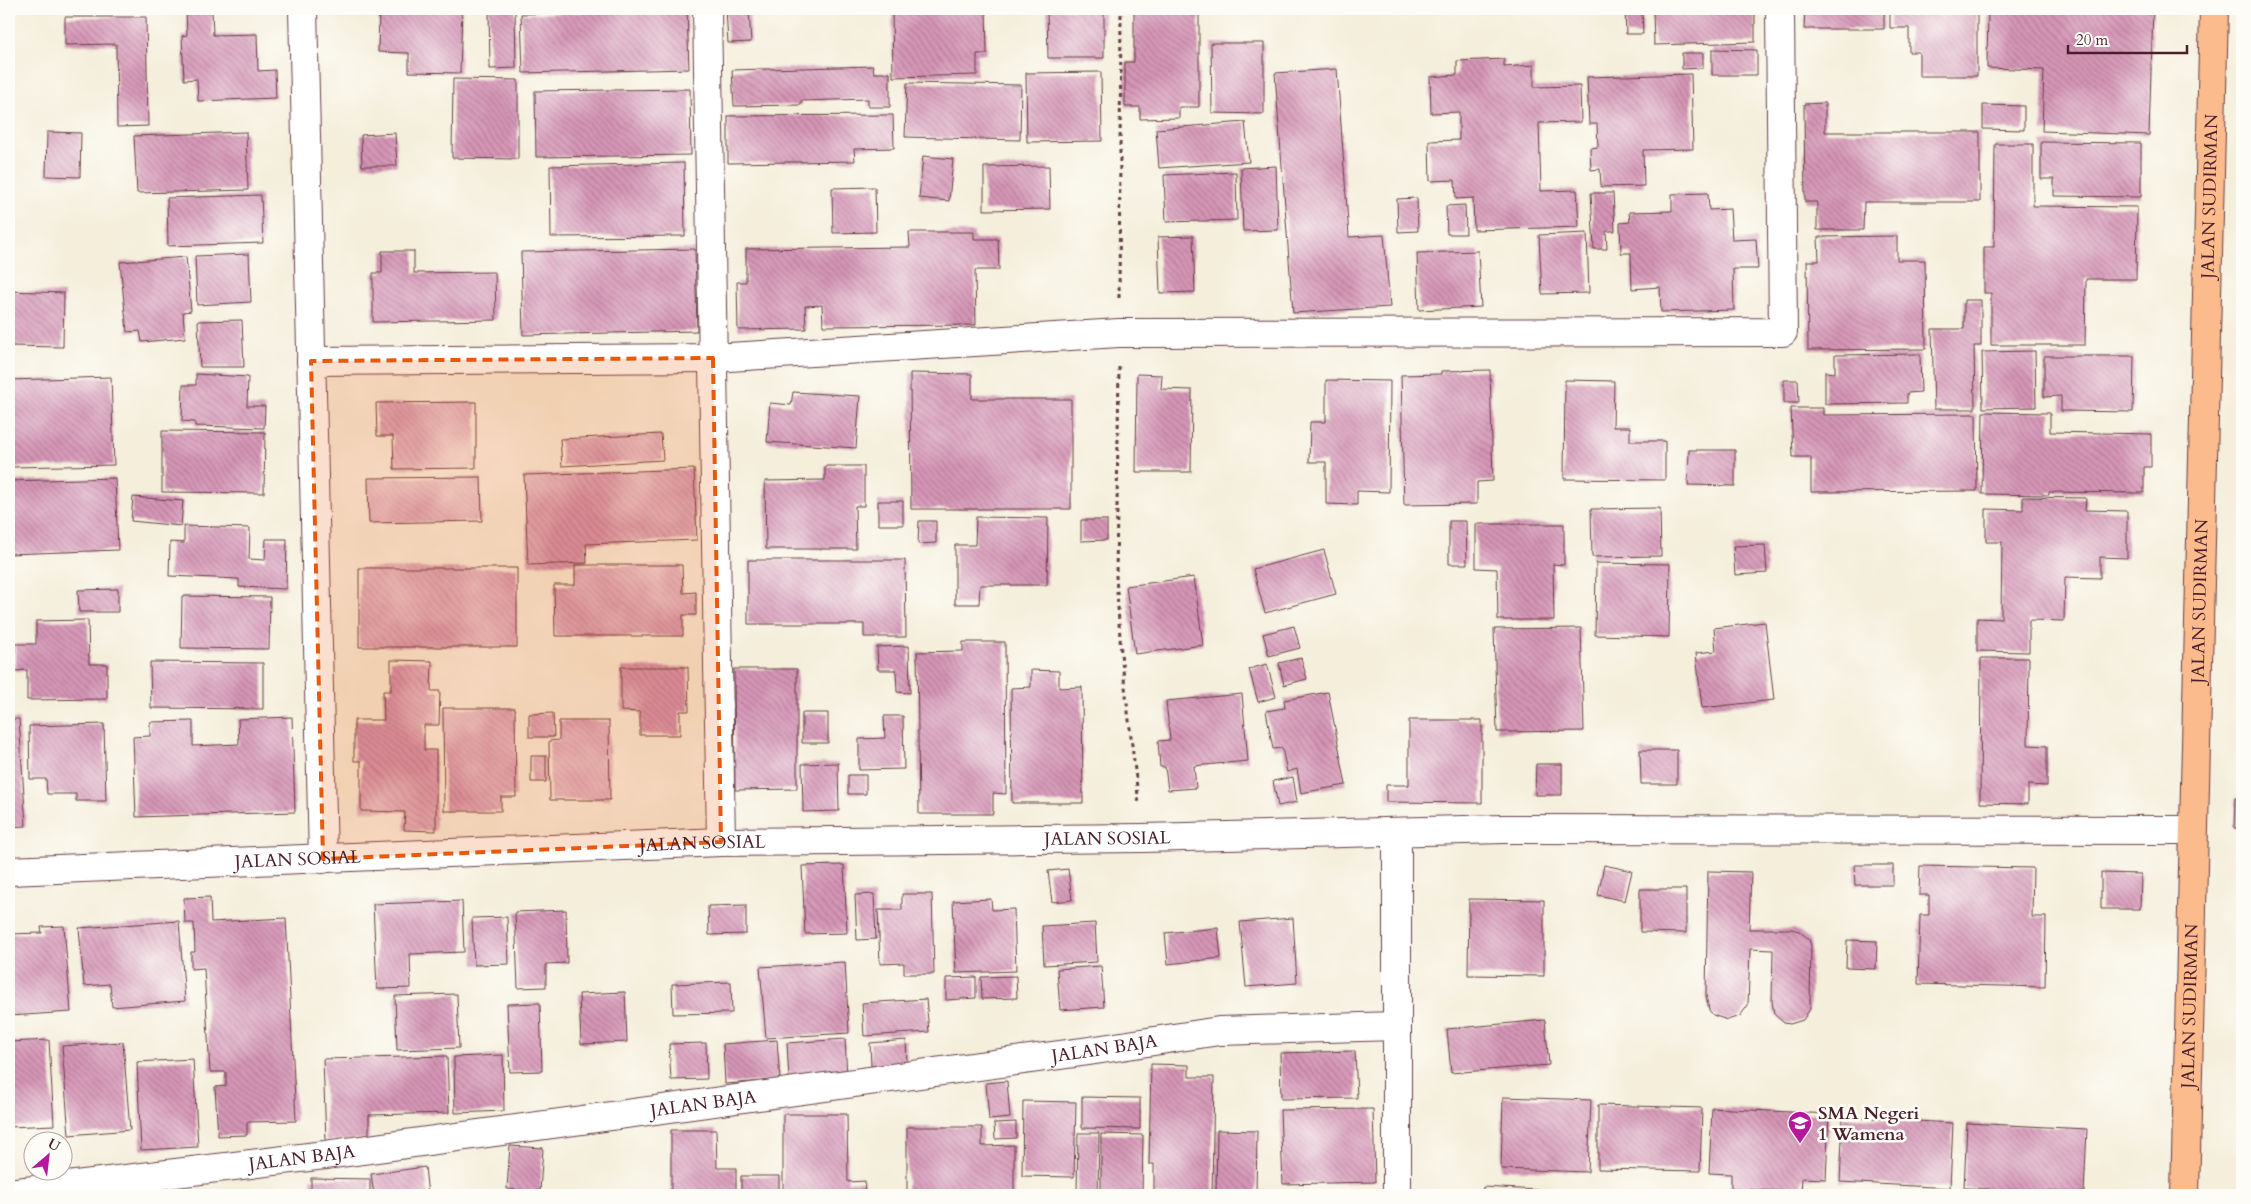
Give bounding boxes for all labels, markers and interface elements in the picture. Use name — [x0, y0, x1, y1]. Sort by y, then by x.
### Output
scale bar — [2068, 22, 2187, 54]
text: 20 m — [2076, 30, 2108, 50]
street label: JALAN SUDIRMAN — [2195, 113, 2224, 282]
street label: JALAN SUDIRMAN — [2185, 518, 2214, 687]
street label: JALAN SOSIAL — [1041, 825, 1171, 851]
street label: JALAN SOSIAL — [636, 829, 766, 858]
street label: JALAN SOSIAL — [231, 844, 361, 874]
street label: JALAN SUDIRMAN — [2175, 923, 2204, 1092]
street label: JALAN BAJA — [1047, 1028, 1159, 1069]
street label: JALAN BAJA — [646, 1084, 758, 1124]
place label: SMA Negeri 1 Wamena — [1818, 1101, 1920, 1147]
school or university icon: SMA Negeri 1 Wamena — [1787, 1110, 1813, 1144]
north arrow — [22, 1132, 72, 1182]
text: U — [44, 1134, 64, 1156]
street label: JALAN BAJA — [244, 1139, 357, 1177]

